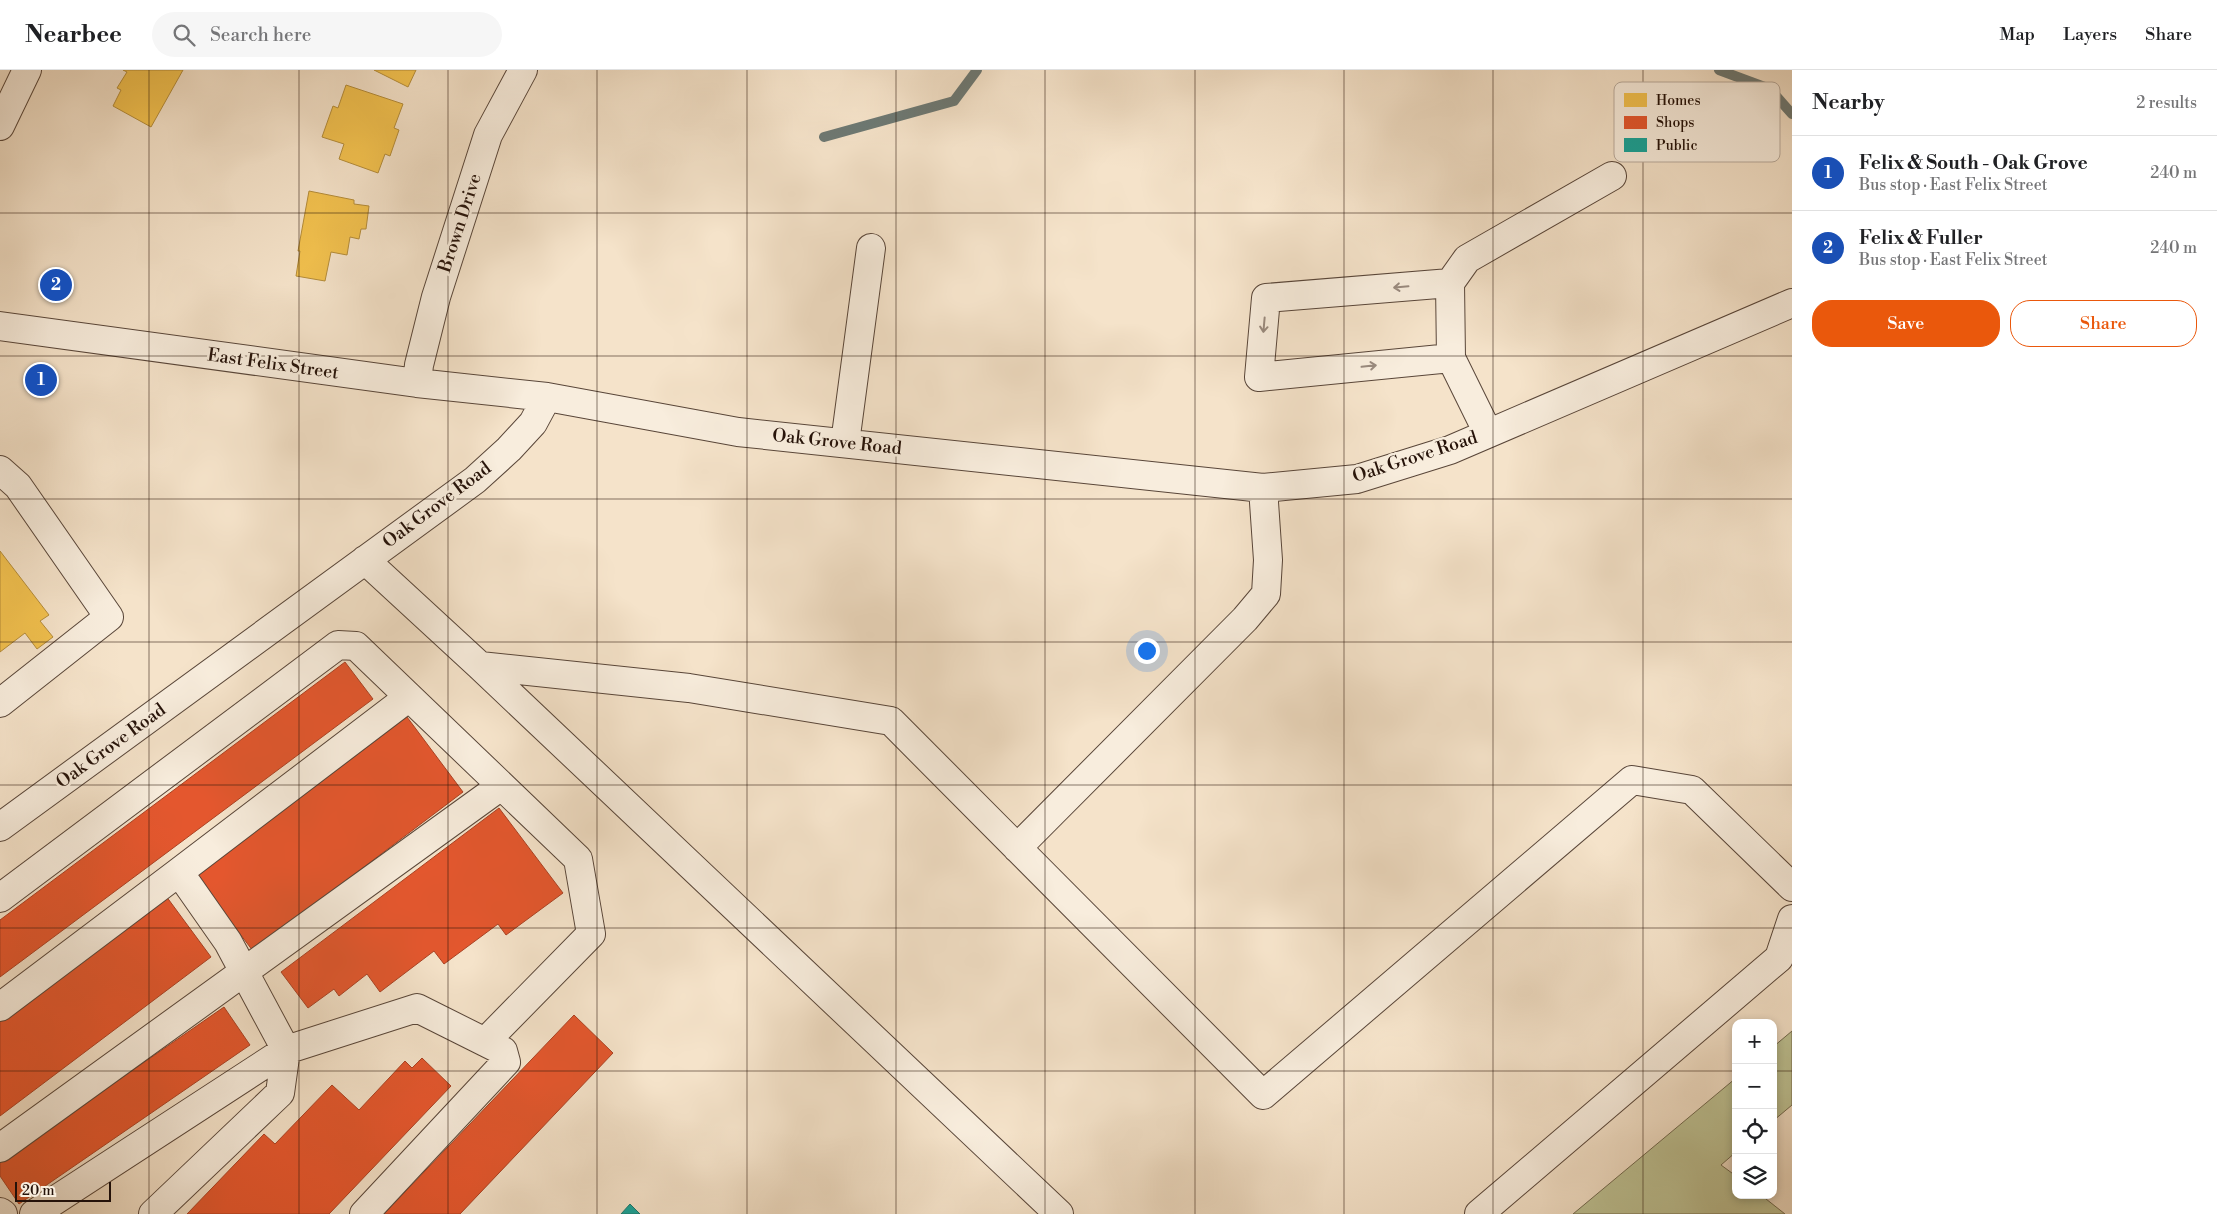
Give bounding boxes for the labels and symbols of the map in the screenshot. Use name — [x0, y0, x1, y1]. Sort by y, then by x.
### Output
legend — [1614, 82, 1780, 162]
text: Homes — [1656, 92, 1701, 110]
text: Shops — [1656, 114, 1694, 132]
text: Public — [1656, 137, 1697, 155]
street label: Brown Drive — [433, 171, 487, 276]
pin: 2 — [40, 266, 72, 304]
one-way arrow — [1394, 282, 1410, 292]
one-way arrow — [1259, 317, 1269, 333]
street label: East Felix Street — [206, 343, 341, 385]
pin: 1 — [25, 361, 57, 399]
one-way arrow — [1361, 361, 1377, 371]
street label: Oak Grove Road — [771, 424, 904, 460]
street label: Oak Grove Road — [1350, 426, 1481, 488]
street label: Oak Grove Road — [378, 456, 496, 553]
your location — [1134, 638, 1160, 664]
street label: Oak Grove Road — [52, 698, 171, 794]
scale bar — [15, 1179, 111, 1202]

